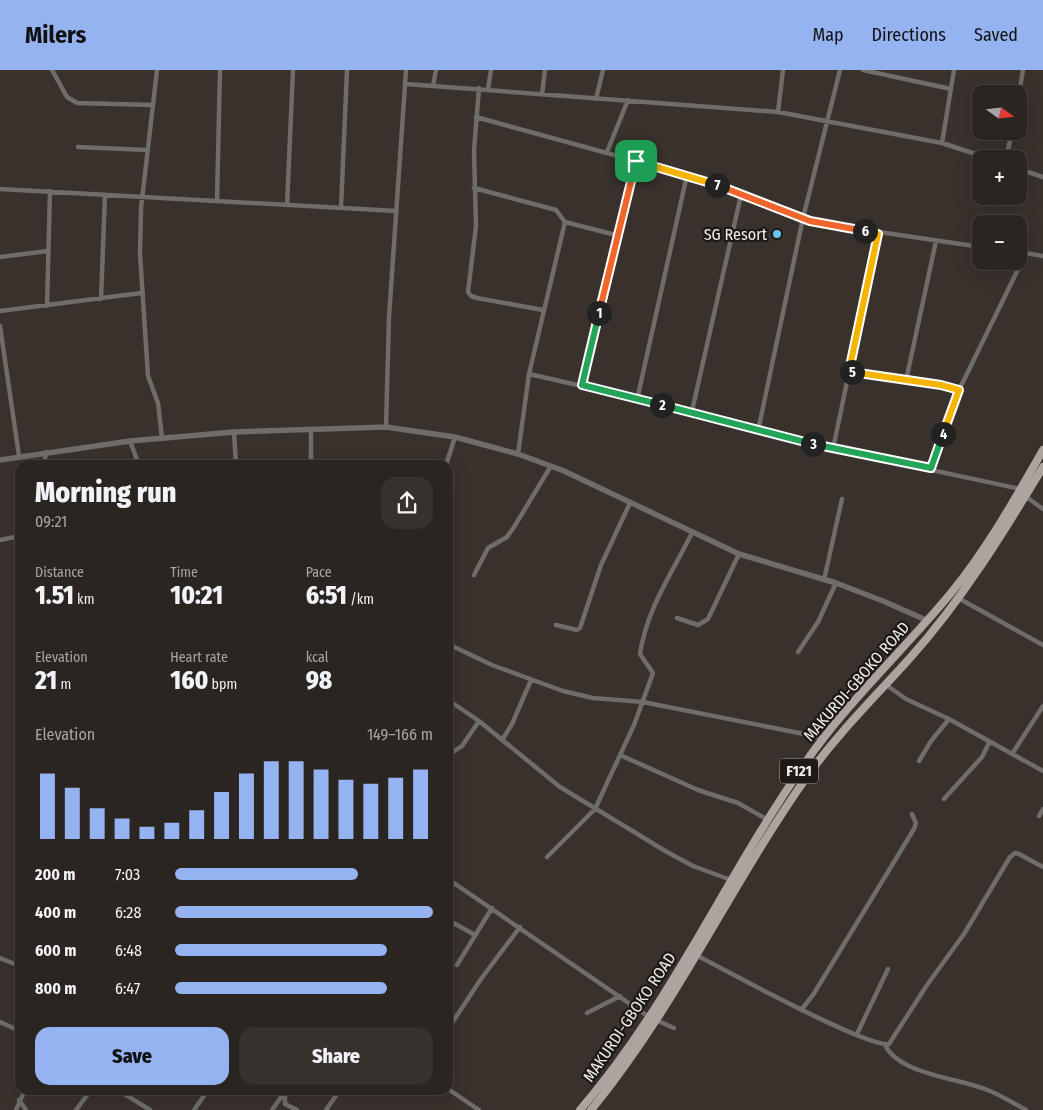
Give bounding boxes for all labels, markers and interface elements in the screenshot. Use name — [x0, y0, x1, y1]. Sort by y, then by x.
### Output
text: Milers — [25, 21, 86, 49]
text: Map — [812, 24, 844, 46]
text: Directions — [872, 24, 946, 46]
text: Saved — [974, 24, 1018, 46]
north arrow — [972, 85, 1028, 140]
map controls — [972, 85, 1027, 270]
pin — [615, 140, 657, 182]
icon: arrive — [622, 147, 650, 175]
button: + — [972, 150, 1027, 205]
pin: 7 — [704, 172, 730, 198]
text: 7 — [715, 177, 720, 194]
button: − — [972, 215, 1027, 270]
pin: 6 — [852, 218, 878, 244]
text: 6 — [862, 223, 869, 240]
place label: SG Resort — [704, 225, 768, 244]
marker: SG Resort — [771, 228, 783, 240]
pin: 1 — [586, 300, 612, 326]
text: 1 — [597, 305, 602, 322]
pin: 5 — [840, 360, 864, 384]
text: 5 — [849, 364, 856, 381]
pin: 2 — [650, 392, 674, 418]
text: 2 — [659, 397, 666, 414]
pin: 4 — [930, 422, 956, 446]
text: 4 — [940, 426, 947, 443]
pin: 3 — [800, 432, 826, 456]
text: 3 — [810, 436, 817, 453]
text: Morning run — [35, 476, 176, 509]
button: share — [381, 477, 433, 529]
text: 09:21 — [35, 512, 67, 531]
text: Distance — [35, 564, 84, 581]
text: Time — [170, 564, 198, 581]
text: Pace — [306, 564, 332, 581]
text: 1.51 — [35, 581, 74, 611]
text: 10:21 — [170, 581, 223, 611]
text: 6:51 — [306, 581, 347, 611]
text: km — [74, 591, 94, 608]
text: /km — [347, 591, 374, 608]
street label: MAKURDI-GBOKO ROAD — [799, 618, 913, 745]
text: Elevation — [35, 649, 88, 666]
text: Heart rate — [170, 649, 228, 666]
text: kcal — [306, 649, 328, 666]
text: 21 — [35, 666, 57, 696]
text: 160 — [170, 666, 208, 696]
text: 98 — [306, 666, 332, 696]
text: m — [57, 676, 71, 693]
text: bpm — [208, 676, 237, 693]
text: Elevation — [35, 725, 95, 744]
text: 149–166 m — [367, 725, 433, 744]
road number: F121 — [780, 758, 818, 784]
text: 200 m — [35, 865, 75, 884]
text: 7:03 — [115, 865, 140, 884]
text: 400 m — [35, 903, 76, 922]
text: 6:28 — [115, 903, 141, 922]
text: 600 m — [35, 941, 76, 960]
text: 6:48 — [115, 941, 142, 960]
street label: MAKURDI-GBOKO ROAD — [579, 949, 680, 1086]
text: 800 m — [35, 979, 76, 998]
text: 6:47 — [115, 979, 140, 998]
button: Save — [35, 1027, 229, 1085]
button: Share — [239, 1027, 433, 1085]

